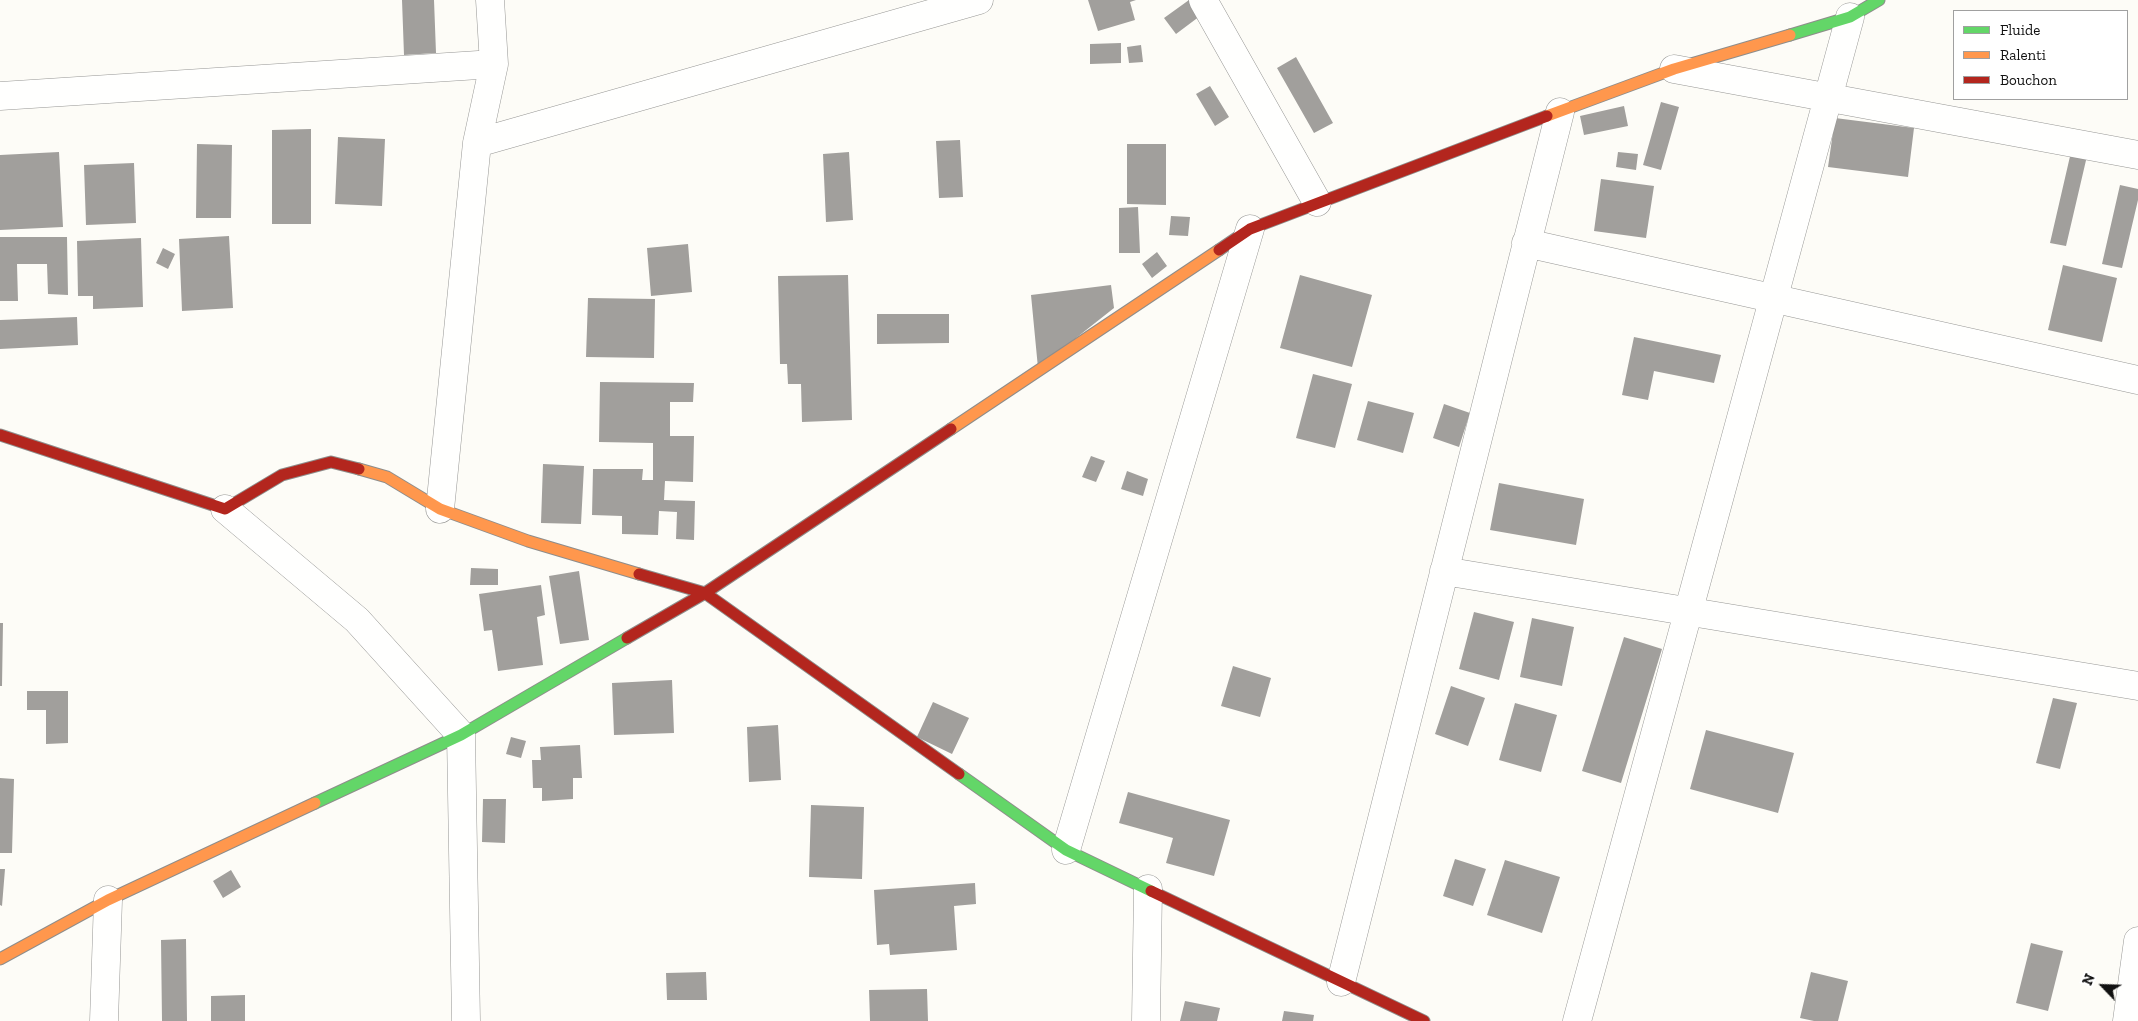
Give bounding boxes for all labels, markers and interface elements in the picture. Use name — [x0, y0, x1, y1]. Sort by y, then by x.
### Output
legend — [1953, 10, 2128, 100]
text: Fluide — [2000, 21, 2040, 39]
text: Ralenti — [2000, 46, 2046, 64]
text: Bouchon — [2000, 71, 2057, 89]
north arrow — [2078, 961, 2128, 1011]
text: N — [2079, 971, 2099, 988]

